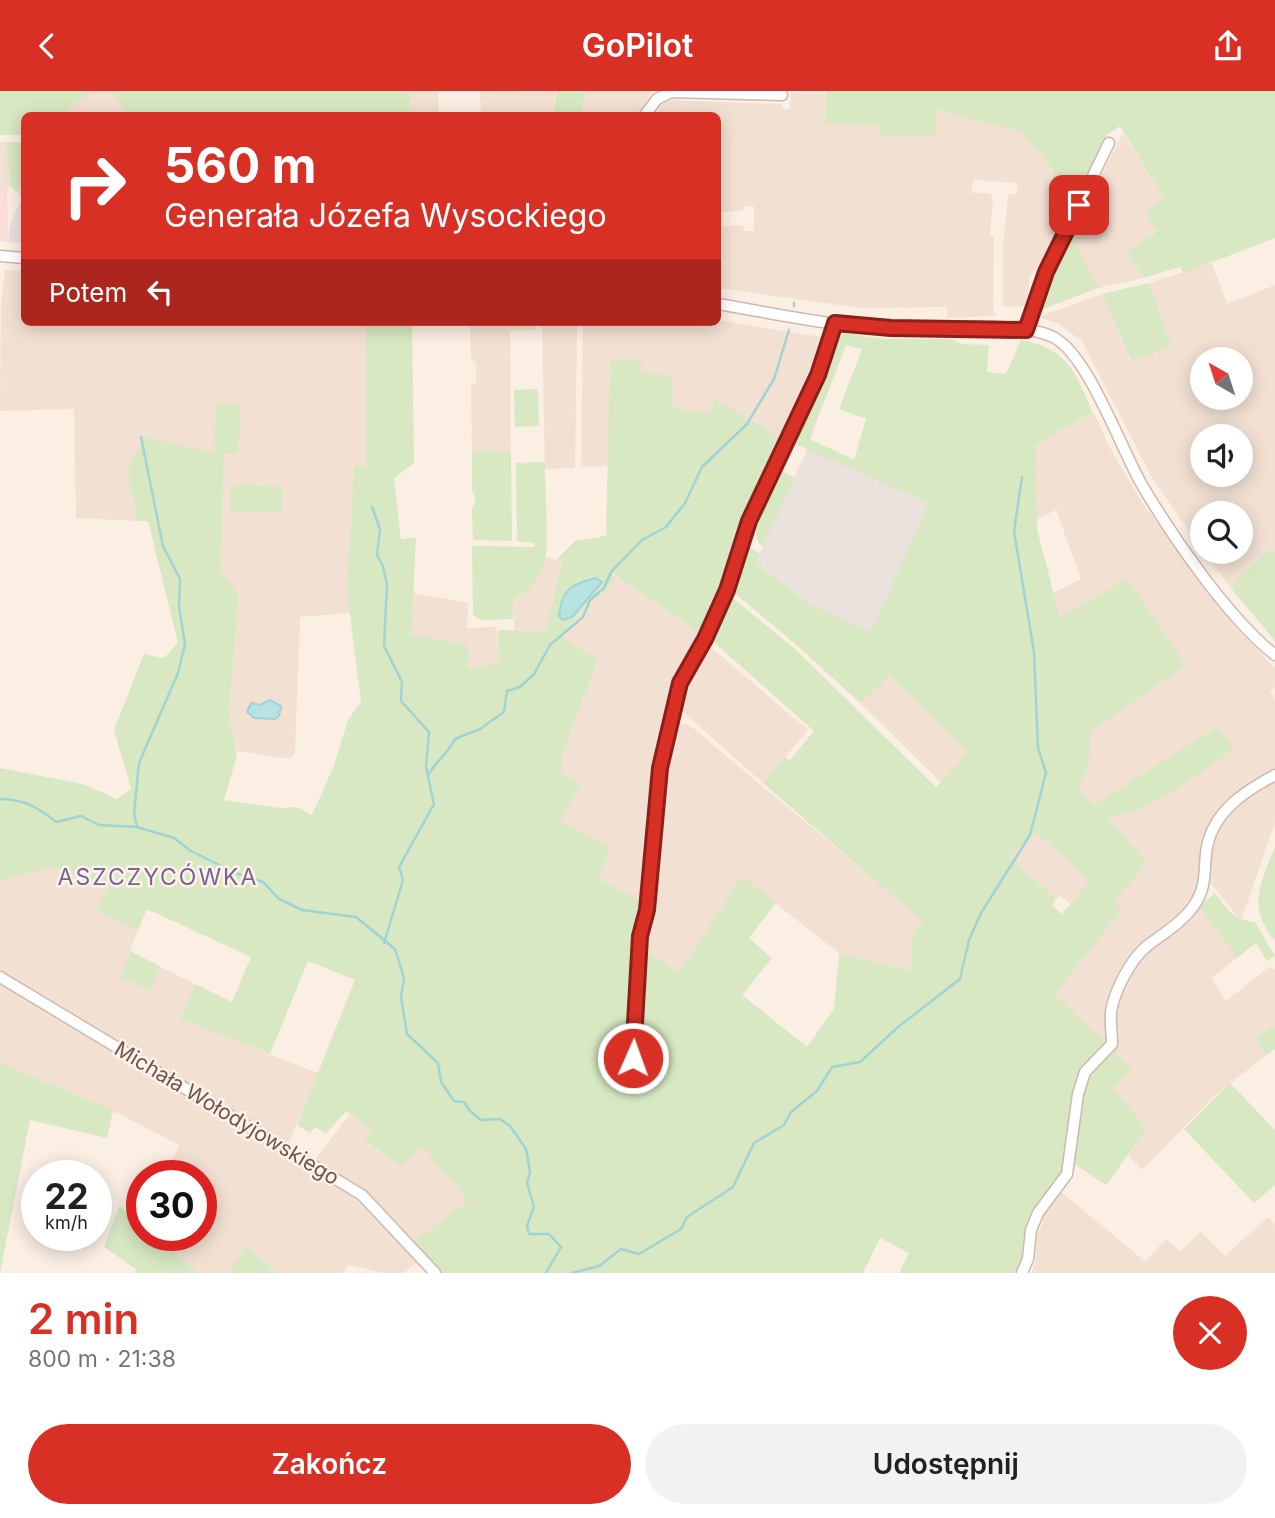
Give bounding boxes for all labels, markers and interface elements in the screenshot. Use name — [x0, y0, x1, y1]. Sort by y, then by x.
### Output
text: GoPilot — [582, 26, 693, 65]
icon: back — [28, 27, 66, 65]
icon: share — [1209, 27, 1247, 65]
text: 560 m — [164, 136, 317, 195]
icon: right — [49, 140, 140, 231]
pin — [1049, 175, 1109, 235]
icon: arrive — [1060, 186, 1098, 224]
text: Generała Józefa Wysockiego — [164, 196, 607, 235]
icon: left — [141, 273, 179, 311]
text: Potem — [49, 277, 127, 308]
north arrow — [1190, 347, 1253, 409]
map controls — [1190, 347, 1253, 564]
button: sound — [1190, 424, 1253, 487]
button: search — [1190, 501, 1253, 564]
district label: ASZCZYCÓWKA — [58, 863, 258, 891]
position arrow — [596, 1021, 670, 1095]
street label: Michała Wołodyjowskiego — [110, 1036, 344, 1190]
speed limit sign: 30 — [126, 1160, 217, 1251]
text: 22 — [44, 1175, 89, 1217]
text: km/h — [45, 1212, 88, 1233]
text: 2 min — [28, 1293, 139, 1344]
button: close — [1173, 1296, 1247, 1370]
text: 800 m · 21:38 — [28, 1345, 176, 1373]
button: Zakończ — [28, 1424, 631, 1504]
button: Udostępnij — [645, 1424, 1247, 1504]

